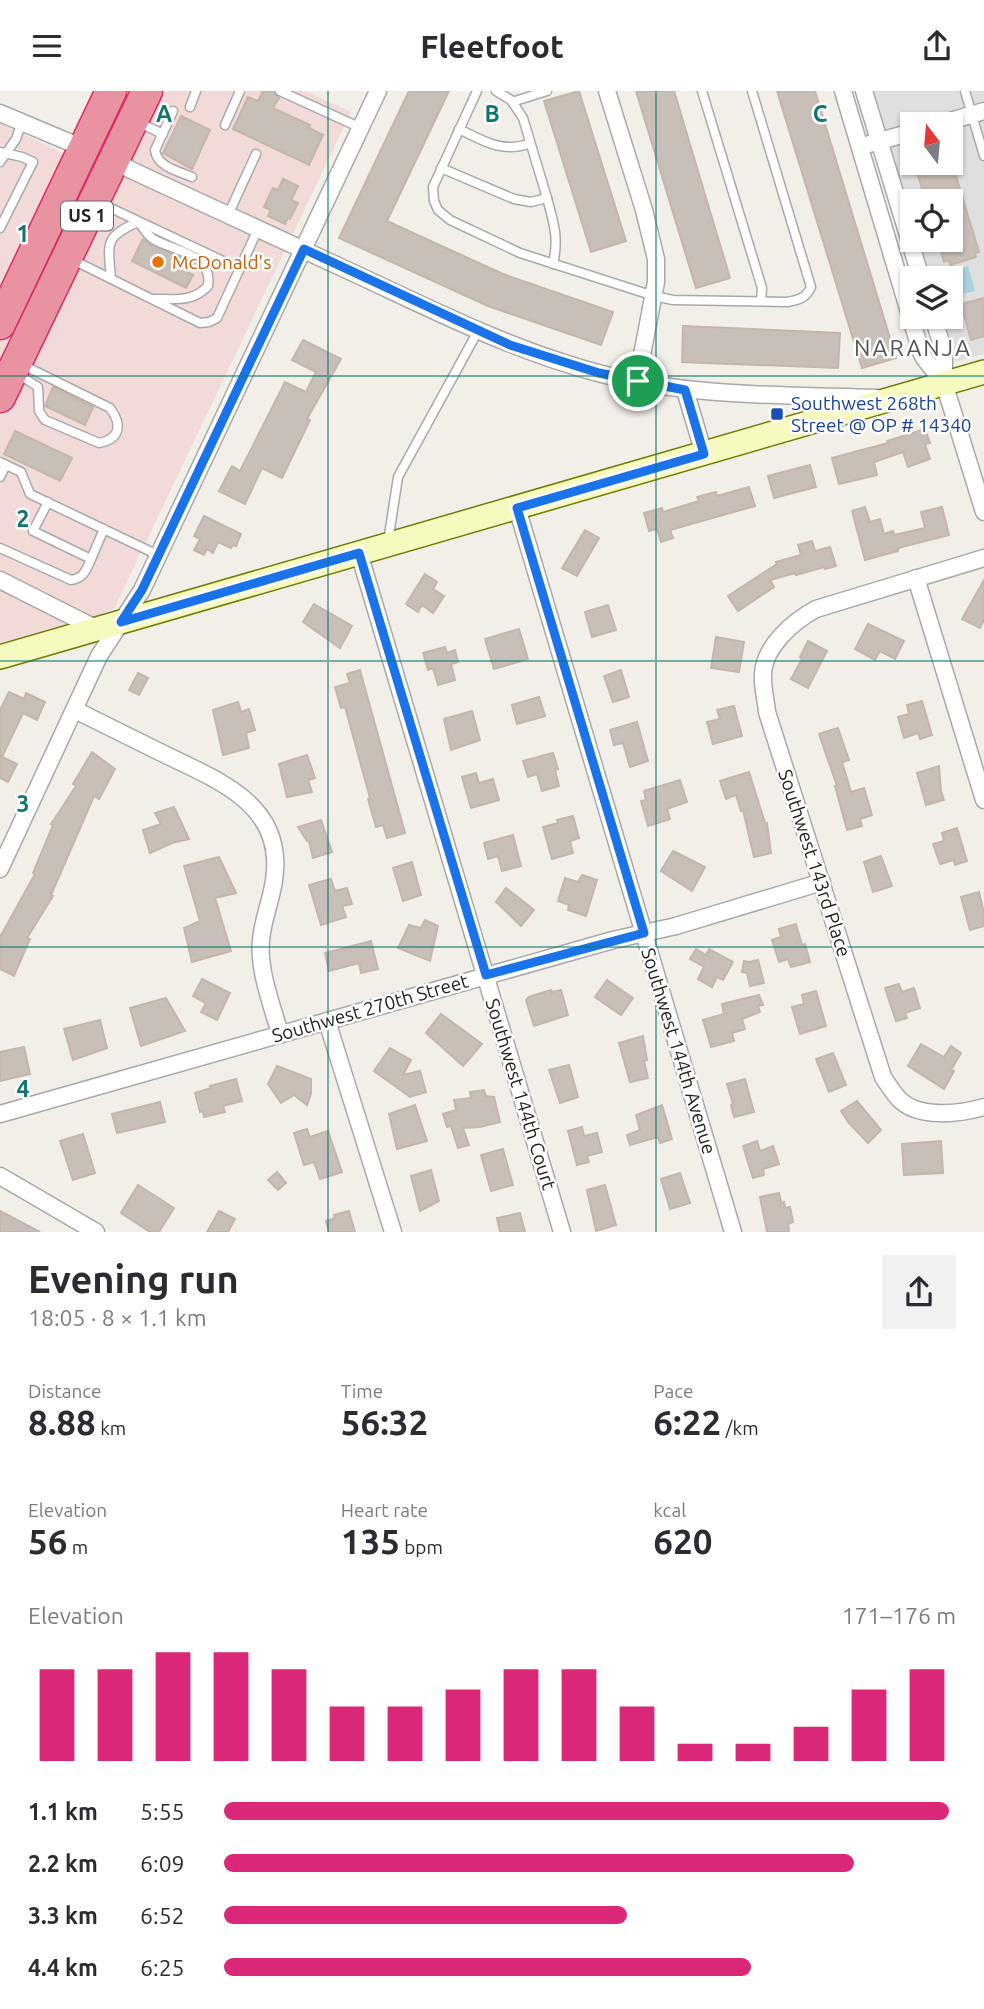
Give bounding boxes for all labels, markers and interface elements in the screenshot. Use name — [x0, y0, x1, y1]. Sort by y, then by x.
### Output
icon: menu — [28, 27, 66, 65]
icon: share — [918, 27, 956, 65]
text: Fleetfoot — [420, 28, 564, 64]
text: A — [156, 101, 172, 126]
text: B — [484, 101, 500, 126]
text: C — [813, 101, 828, 126]
north arrow — [900, 112, 962, 175]
map controls — [900, 112, 963, 329]
button: locate — [900, 189, 963, 252]
road number: US 1 — [61, 201, 113, 231]
text: 1 — [17, 221, 29, 246]
place label: McDonald's — [172, 251, 271, 273]
marker: McDonald's — [150, 254, 166, 270]
button: layers — [900, 266, 963, 329]
district label: NARANJA — [854, 335, 972, 360]
pin — [608, 351, 668, 411]
icon: arrive — [619, 362, 657, 400]
place label: Southwest 268th Street @ OP # 14340 — [791, 392, 972, 436]
marker: Southwest 268th Street @ OP # 14340 — [769, 406, 785, 422]
text: 2 — [17, 506, 29, 531]
street label: Southwest 143rd Place — [774, 767, 856, 959]
text: 3 — [17, 791, 29, 816]
street label: Southwest 144th Avenue — [637, 945, 721, 1157]
street label: Southwest 270th Street — [269, 969, 471, 1047]
street label: Southwest 144th Court — [481, 996, 561, 1193]
text: 4 — [17, 1076, 30, 1101]
button: share — [882, 1255, 956, 1329]
text: Evening run — [28, 1258, 239, 1300]
text: 18:05 · 8 × 1.1 km — [28, 1305, 207, 1330]
text: Distance — [28, 1380, 102, 1402]
text: Time — [341, 1380, 383, 1402]
text: Pace — [653, 1380, 694, 1402]
text: 8.88 — [28, 1402, 96, 1442]
text: 56:32 — [341, 1402, 428, 1442]
text: 6:22 — [653, 1402, 721, 1442]
text: km — [96, 1417, 126, 1439]
text: /km — [721, 1417, 759, 1439]
text: Elevation — [28, 1499, 107, 1521]
text: Heart rate — [341, 1499, 428, 1521]
text: kcal — [653, 1499, 686, 1521]
text: 56 — [28, 1521, 67, 1561]
text: 135 — [341, 1521, 400, 1561]
text: 620 — [653, 1521, 713, 1561]
text: m — [67, 1536, 88, 1558]
text: bpm — [400, 1536, 443, 1558]
text: Elevation — [28, 1603, 124, 1628]
text: 171–176 m — [842, 1603, 956, 1628]
text: 1.1 km — [28, 1799, 98, 1824]
text: 5:55 — [140, 1799, 185, 1824]
text: 2.2 km — [28, 1851, 98, 1876]
text: 6:09 — [140, 1851, 185, 1876]
text: 3.3 km — [28, 1903, 98, 1928]
text: 6:52 — [140, 1903, 185, 1928]
text: 4.4 km — [28, 1955, 98, 1980]
text: 6:25 — [140, 1955, 185, 1980]

